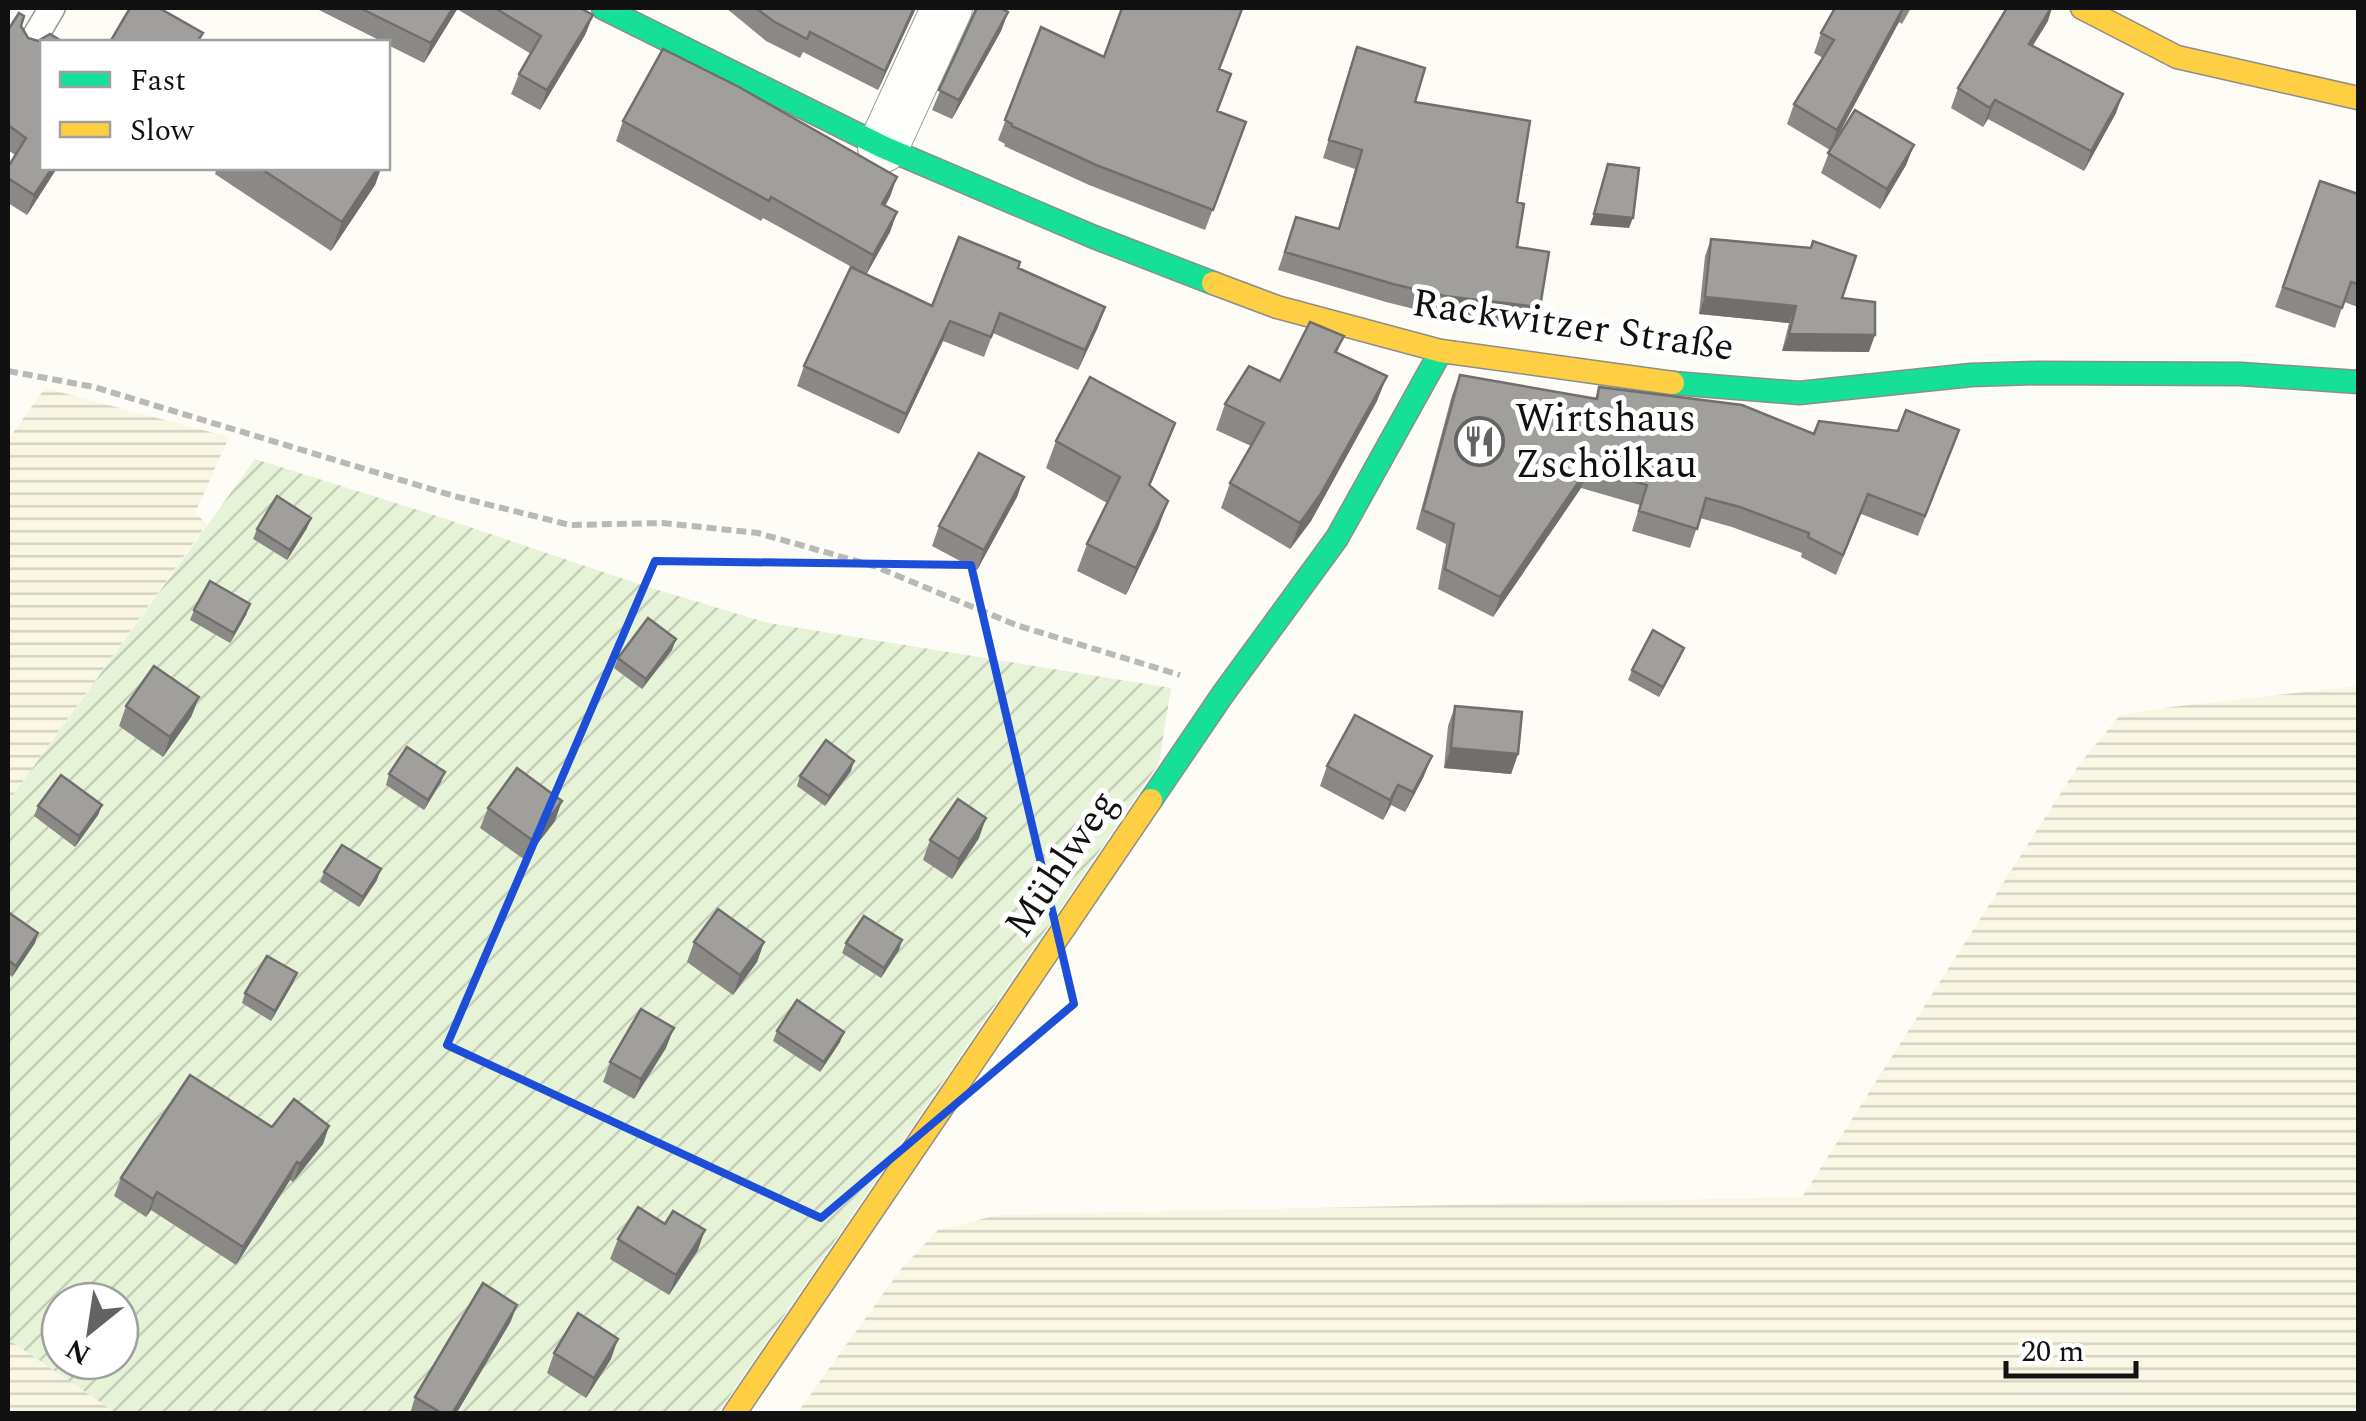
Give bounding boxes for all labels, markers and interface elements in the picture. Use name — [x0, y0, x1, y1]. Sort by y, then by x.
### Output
legend — [40, 40, 390, 170]
text: Fast — [130, 58, 186, 104]
text: Slow — [130, 108, 195, 154]
street label: Rackwitzer Straße — [1408, 273, 1738, 379]
place label: Wirtshaus Zschölkau — [1515, 389, 1697, 496]
restaurant icon: Wirtshaus Zschölkau — [1454, 416, 1506, 468]
street label: Mühlweg — [990, 778, 1134, 950]
north arrow — [40, 1281, 140, 1381]
scale bar — [2006, 1316, 2136, 1378]
text: N — [58, 1327, 99, 1376]
text: 20 m — [2021, 1329, 2084, 1375]

